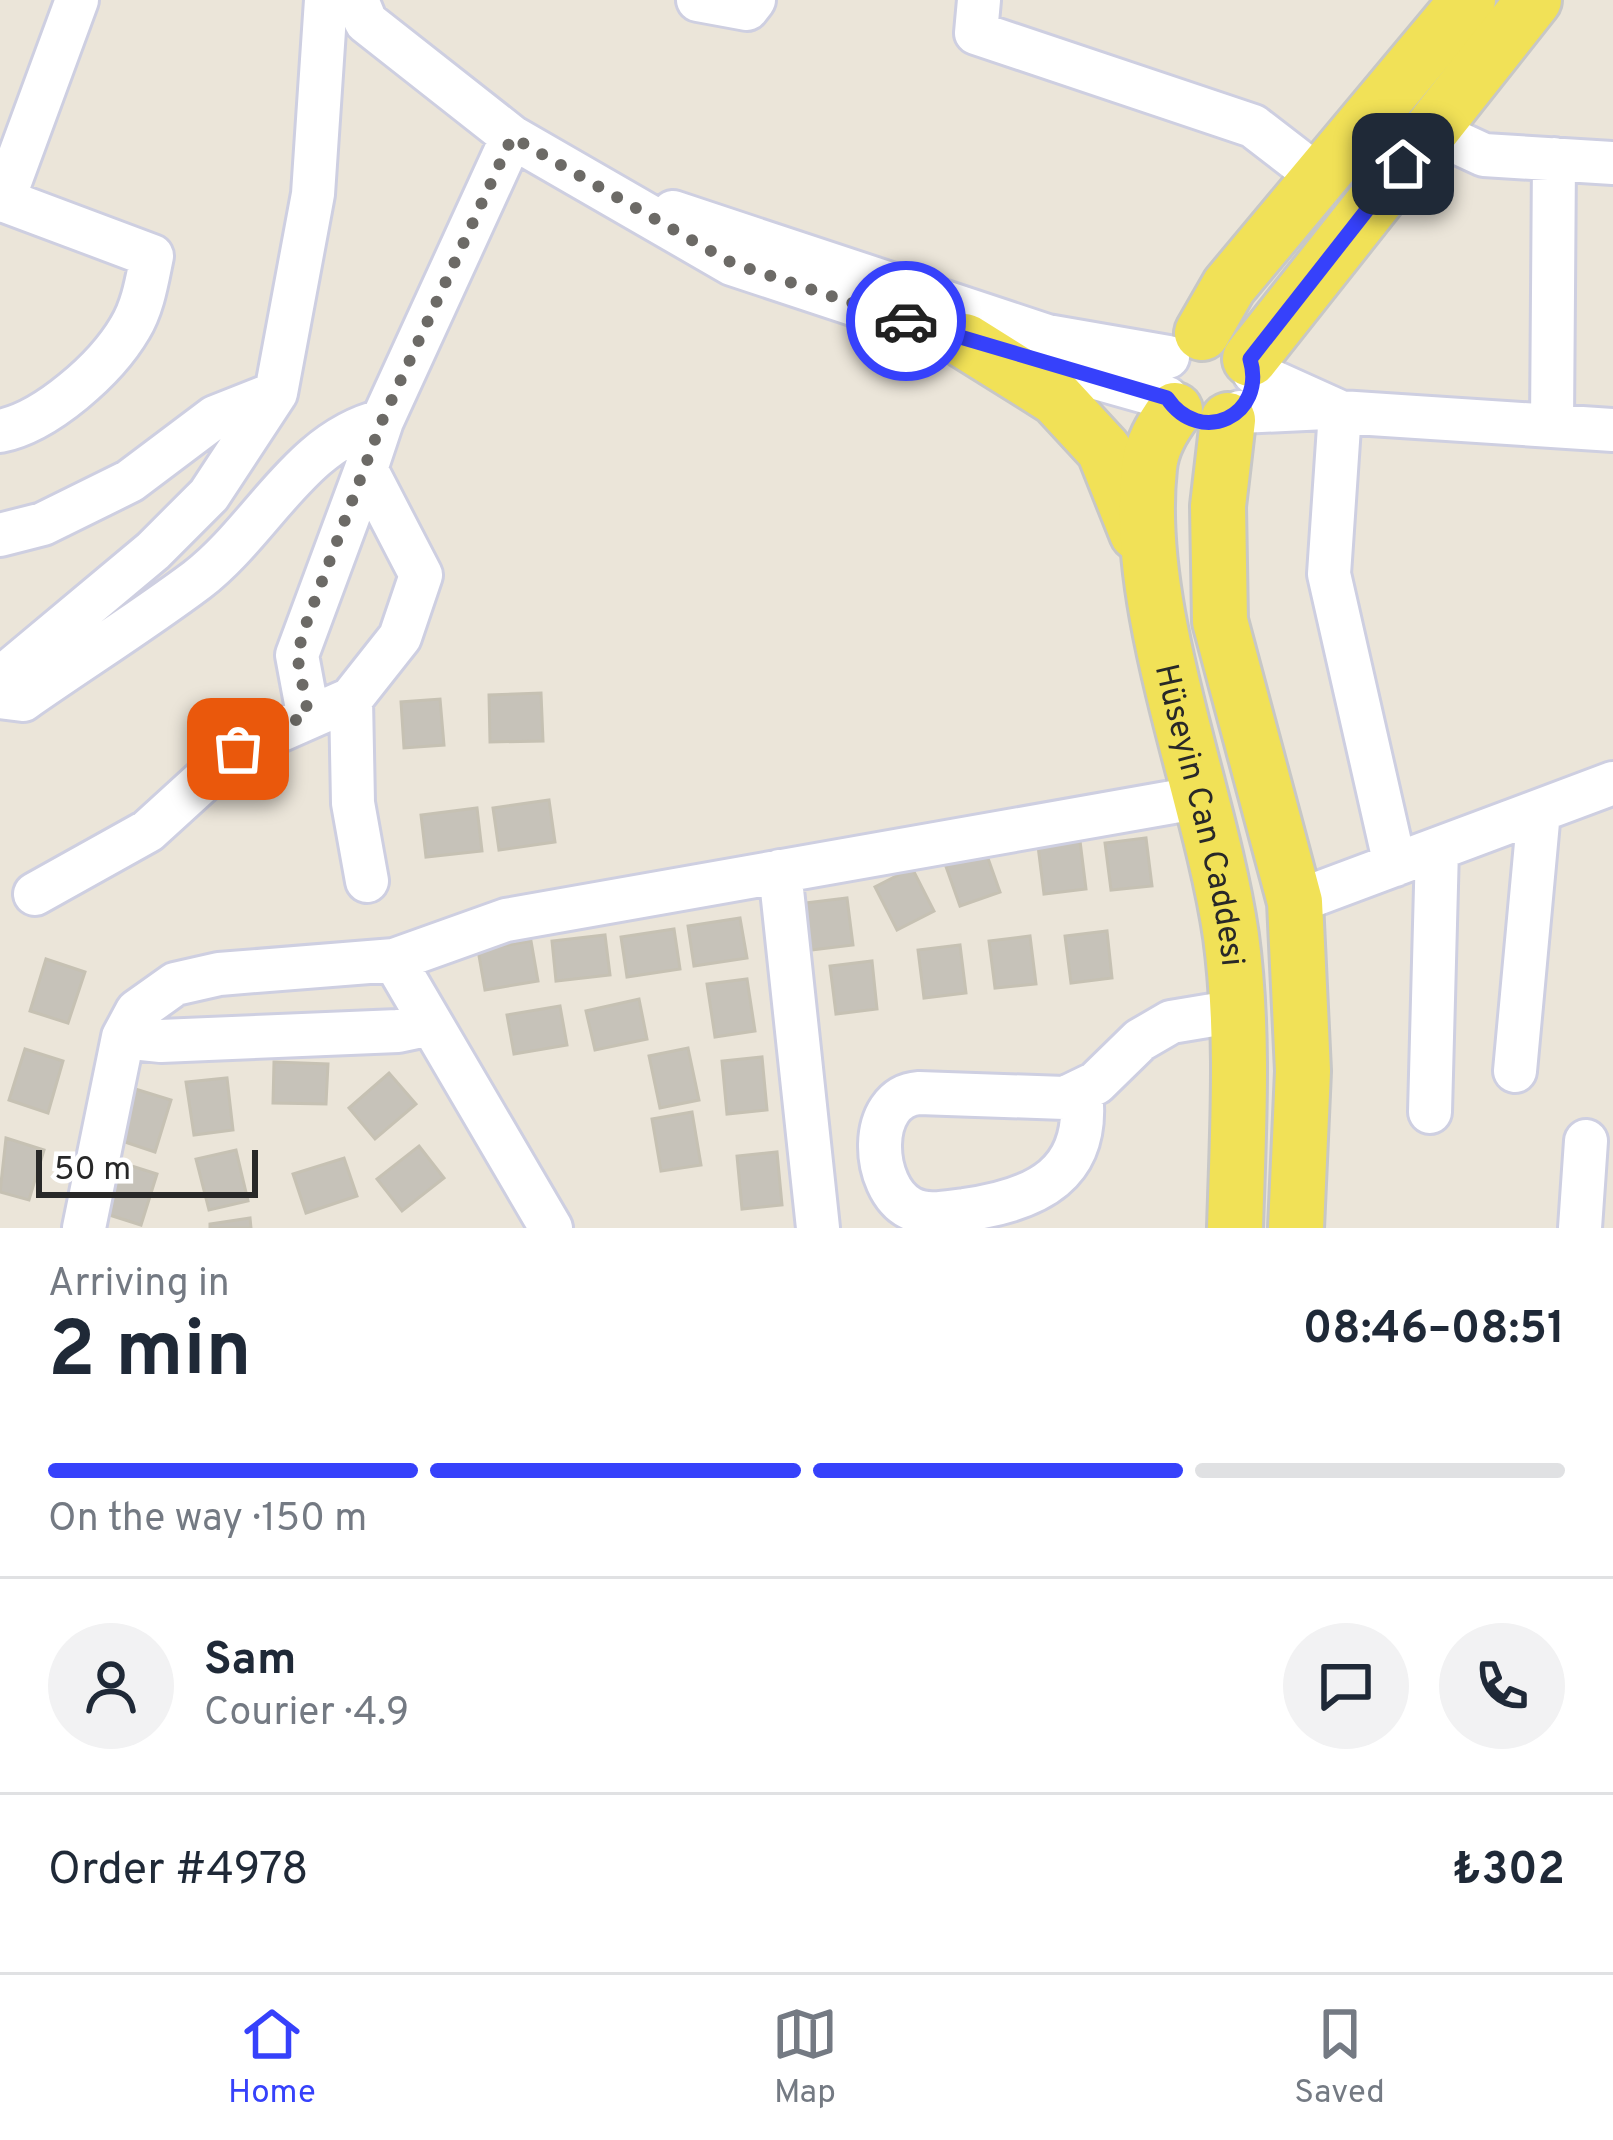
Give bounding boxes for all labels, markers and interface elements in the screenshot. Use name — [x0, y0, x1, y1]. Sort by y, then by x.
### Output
pin — [1352, 113, 1454, 215]
icon: home — [1370, 131, 1436, 197]
courier — [846, 261, 966, 381]
icon: car — [873, 288, 939, 354]
street label: Hüseyin Can Caddesi — [1143, 660, 1251, 968]
pin — [187, 698, 289, 800]
icon: bag — [205, 716, 271, 782]
scale bar — [36, 1144, 258, 1197]
text: 50 m — [54, 1150, 131, 1192]
text: Arriving in — [48, 1261, 230, 1310]
text: 08:46–08:51 — [1303, 1302, 1565, 1359]
text: 2 min — [48, 1305, 252, 1404]
text: On the way · 150 m — [48, 1496, 367, 1545]
button: person — [48, 1623, 174, 1749]
button: chat — [1283, 1623, 1409, 1749]
button: phone — [1439, 1623, 1565, 1749]
text: Sam — [204, 1633, 296, 1690]
text: Courier · 4.9 — [204, 1690, 409, 1739]
text: Order #4978 — [48, 1843, 309, 1900]
text: ₺302 — [1452, 1843, 1565, 1900]
tab: Home — [228, 2001, 316, 2115]
tab: Map — [772, 2001, 838, 2115]
tab: Saved — [1294, 2001, 1385, 2115]

